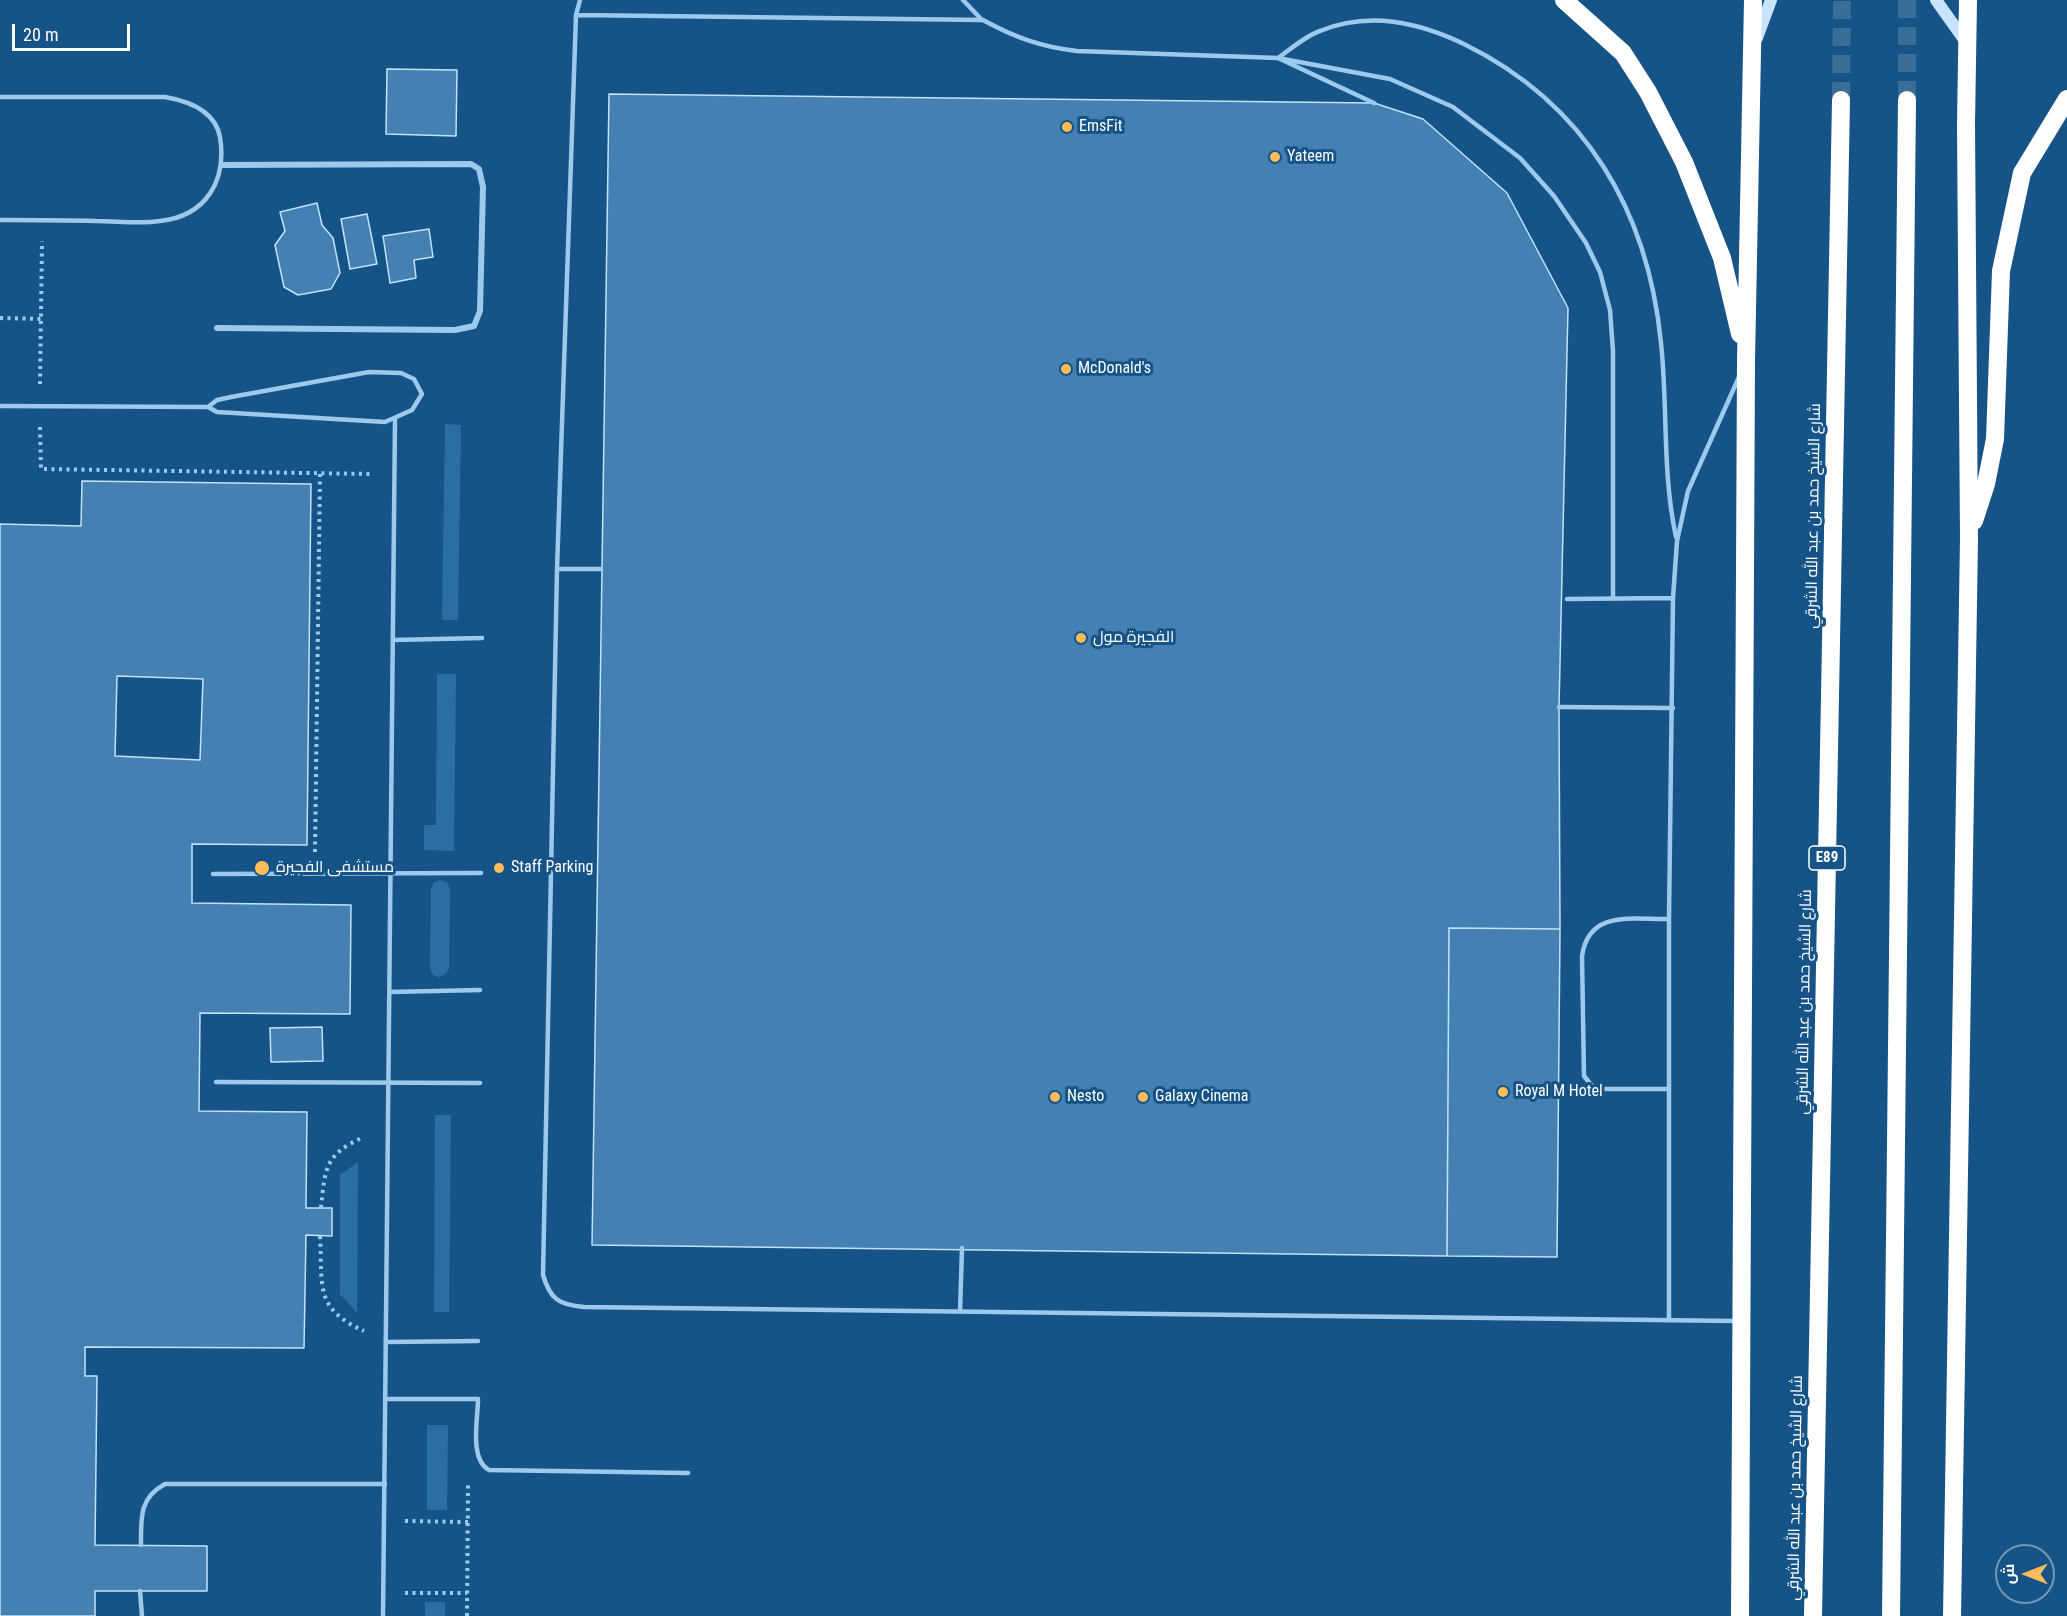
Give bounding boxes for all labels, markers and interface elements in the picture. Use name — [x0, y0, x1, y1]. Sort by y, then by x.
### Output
scale bar — [15, 12, 134, 50]
text: 20 m — [23, 24, 58, 45]
place label: EmsFit — [1079, 117, 1122, 137]
marker: EmsFit — [1060, 120, 1074, 134]
place label: Yateem — [1287, 147, 1334, 167]
marker: Yateem — [1268, 150, 1282, 164]
place label: McDonald's — [1078, 359, 1151, 379]
marker: McDonald's — [1059, 362, 1073, 376]
street label: شارع الشيخ حمد بن عبد الله الشرقي — [1802, 403, 1826, 629]
place label: الفجيرة مول — [1093, 628, 1174, 648]
marker: الفجيرة مول — [1074, 631, 1088, 645]
road number: E89 — [1809, 846, 1845, 870]
place label: مستشفى الفجيرة — [276, 858, 394, 878]
place label: Staff Parking — [511, 858, 593, 878]
marker: مستشفى الفجيرة — [253, 859, 271, 877]
marker: Staff Parking — [492, 861, 506, 875]
street label: شارع الشيخ حمد بن عبد الله الشرقي — [1793, 889, 1817, 1115]
place label: Royal M Hotel — [1515, 1082, 1603, 1102]
marker: Royal M Hotel — [1496, 1085, 1510, 1099]
place label: Nesto — [1067, 1087, 1104, 1107]
place label: Galaxy Cinema — [1155, 1087, 1249, 1107]
marker: Nesto — [1048, 1090, 1062, 1104]
marker: Galaxy Cinema — [1136, 1090, 1150, 1104]
street label: شارع الشيخ حمد بن عبد الله الشرقي — [1784, 1375, 1808, 1601]
north arrow — [1995, 1544, 2055, 1604]
text: ش — [1999, 1564, 2018, 1584]

